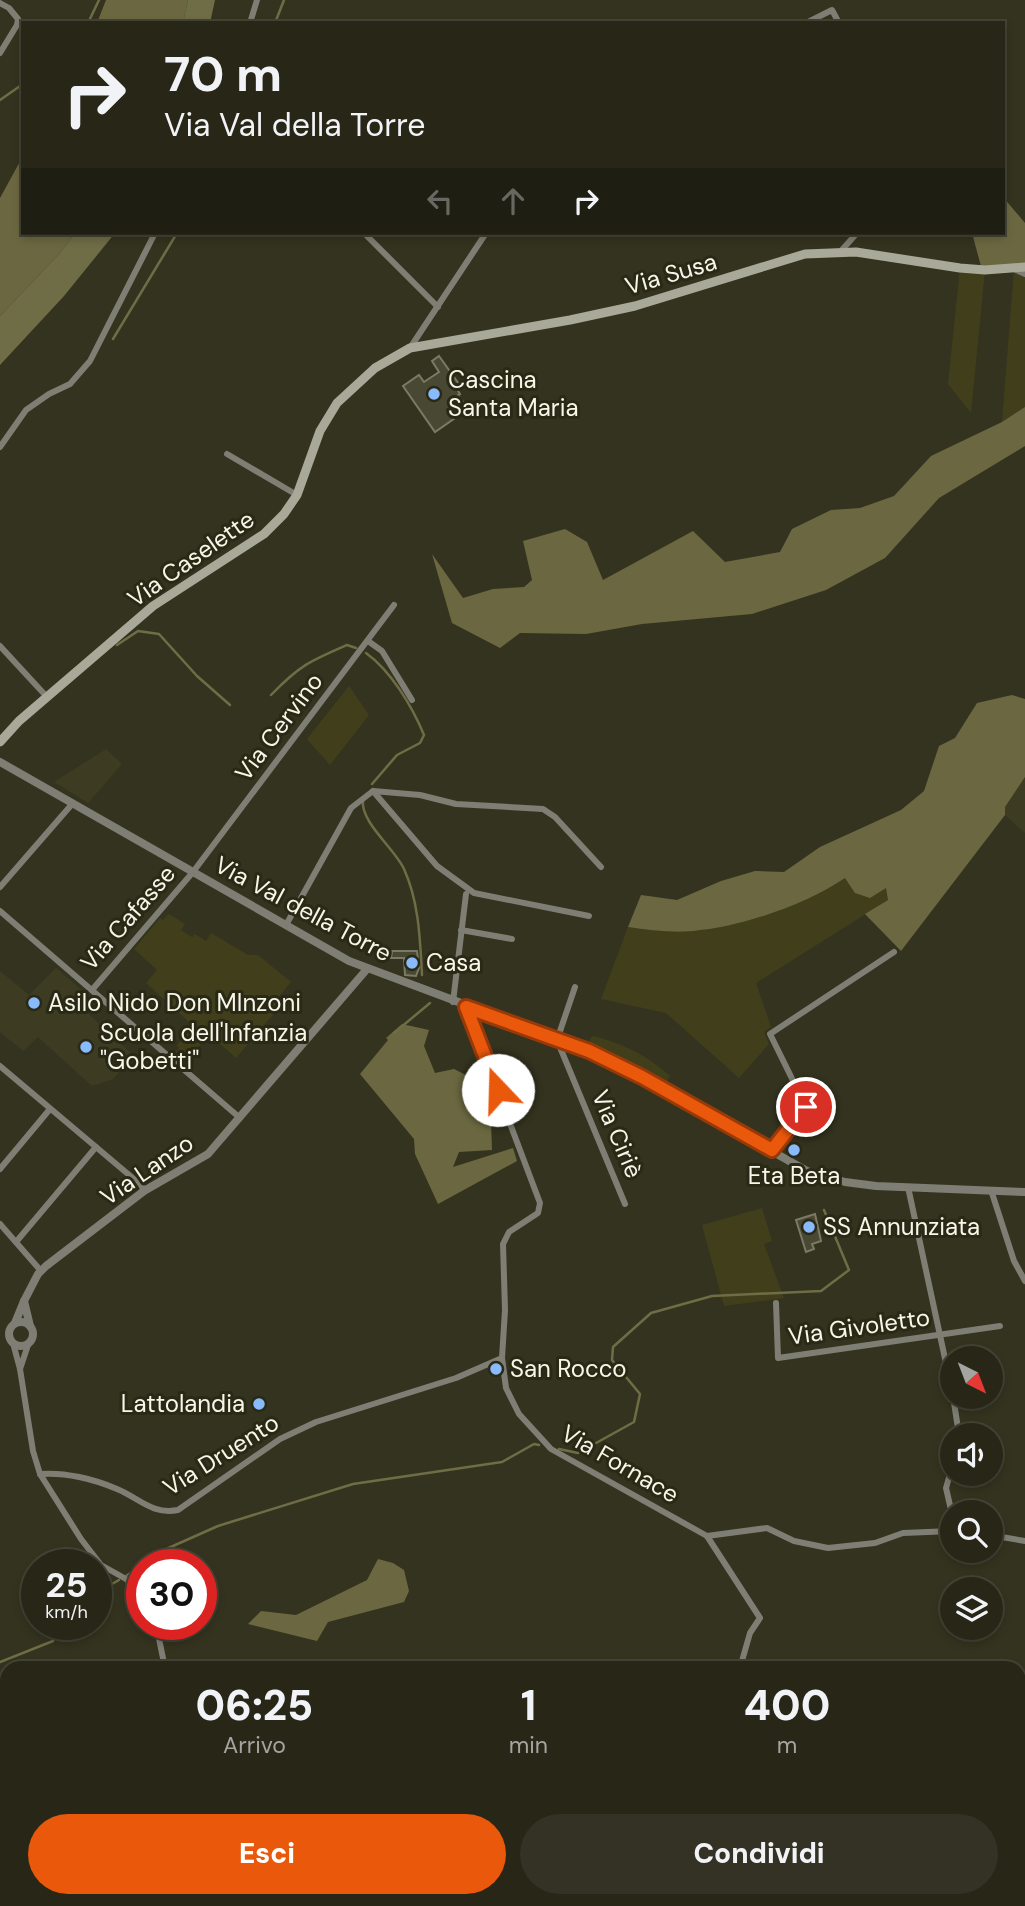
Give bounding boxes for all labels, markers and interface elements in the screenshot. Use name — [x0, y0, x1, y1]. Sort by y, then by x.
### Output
text: 70 m — [164, 42, 282, 106]
icon: right — [49, 49, 140, 140]
text: Via Val della Torre — [164, 104, 425, 146]
icon: left — [421, 182, 459, 220]
icon: ahead — [494, 182, 532, 220]
icon: right — [567, 182, 605, 220]
street label: Via Susa — [621, 246, 720, 301]
place label: Cascina Santa Maria — [448, 364, 579, 423]
marker: Cascina Santa Maria — [426, 386, 442, 402]
street label: Via Caselette — [121, 503, 260, 614]
street label: Via Cervino — [228, 666, 329, 787]
street label: Via Val della Torre — [209, 849, 397, 968]
street label: Via Cafasse — [73, 858, 182, 977]
place label: Casa — [426, 947, 481, 978]
marker: Casa — [404, 955, 420, 971]
place label: Asilo Nido Don MInzoni — [48, 987, 301, 1018]
marker: Asilo Nido Don MInzoni — [26, 995, 42, 1011]
place label: Scuola dell'Infanzia "Gobetti" — [100, 1017, 307, 1076]
marker: Scuola dell'Infanzia "Gobetti" — [78, 1039, 94, 1055]
position arrow — [461, 1053, 535, 1127]
pin — [776, 1077, 836, 1137]
street label: Via Ciriè — [585, 1085, 650, 1182]
icon: arrive — [787, 1088, 825, 1126]
street label: Via Lanzo — [94, 1127, 199, 1212]
marker: Eta Beta — [786, 1142, 802, 1158]
place label: Eta Beta — [748, 1160, 840, 1191]
place label: SS Annunziata — [823, 1211, 980, 1242]
marker: SS Annunziata — [801, 1219, 817, 1235]
street label: Via Givoletto — [786, 1301, 932, 1352]
north arrow — [940, 1346, 1003, 1409]
map controls — [940, 1346, 1003, 1640]
place label: San Rocco — [510, 1353, 627, 1384]
marker: San Rocco — [488, 1361, 504, 1377]
place label: Lattolandia — [121, 1388, 245, 1419]
marker: Lattolandia — [251, 1396, 267, 1412]
street label: Via Druento — [157, 1407, 285, 1502]
street label: Via Fornace — [556, 1417, 685, 1510]
button: sound — [940, 1423, 1003, 1486]
button: search — [940, 1500, 1003, 1563]
speed limit sign: 30 — [126, 1549, 217, 1640]
text: 25 — [46, 1562, 87, 1608]
button: layers — [940, 1577, 1003, 1640]
text: km/h — [45, 1600, 88, 1624]
text: 06:25 — [196, 1678, 313, 1733]
text: 1 — [521, 1678, 536, 1733]
text: 400 — [744, 1678, 830, 1733]
text: Arrivo — [223, 1730, 286, 1760]
text: min — [509, 1730, 548, 1760]
text: m — [777, 1730, 797, 1760]
button: Esci — [28, 1814, 506, 1894]
button: Condividi — [520, 1814, 998, 1894]

